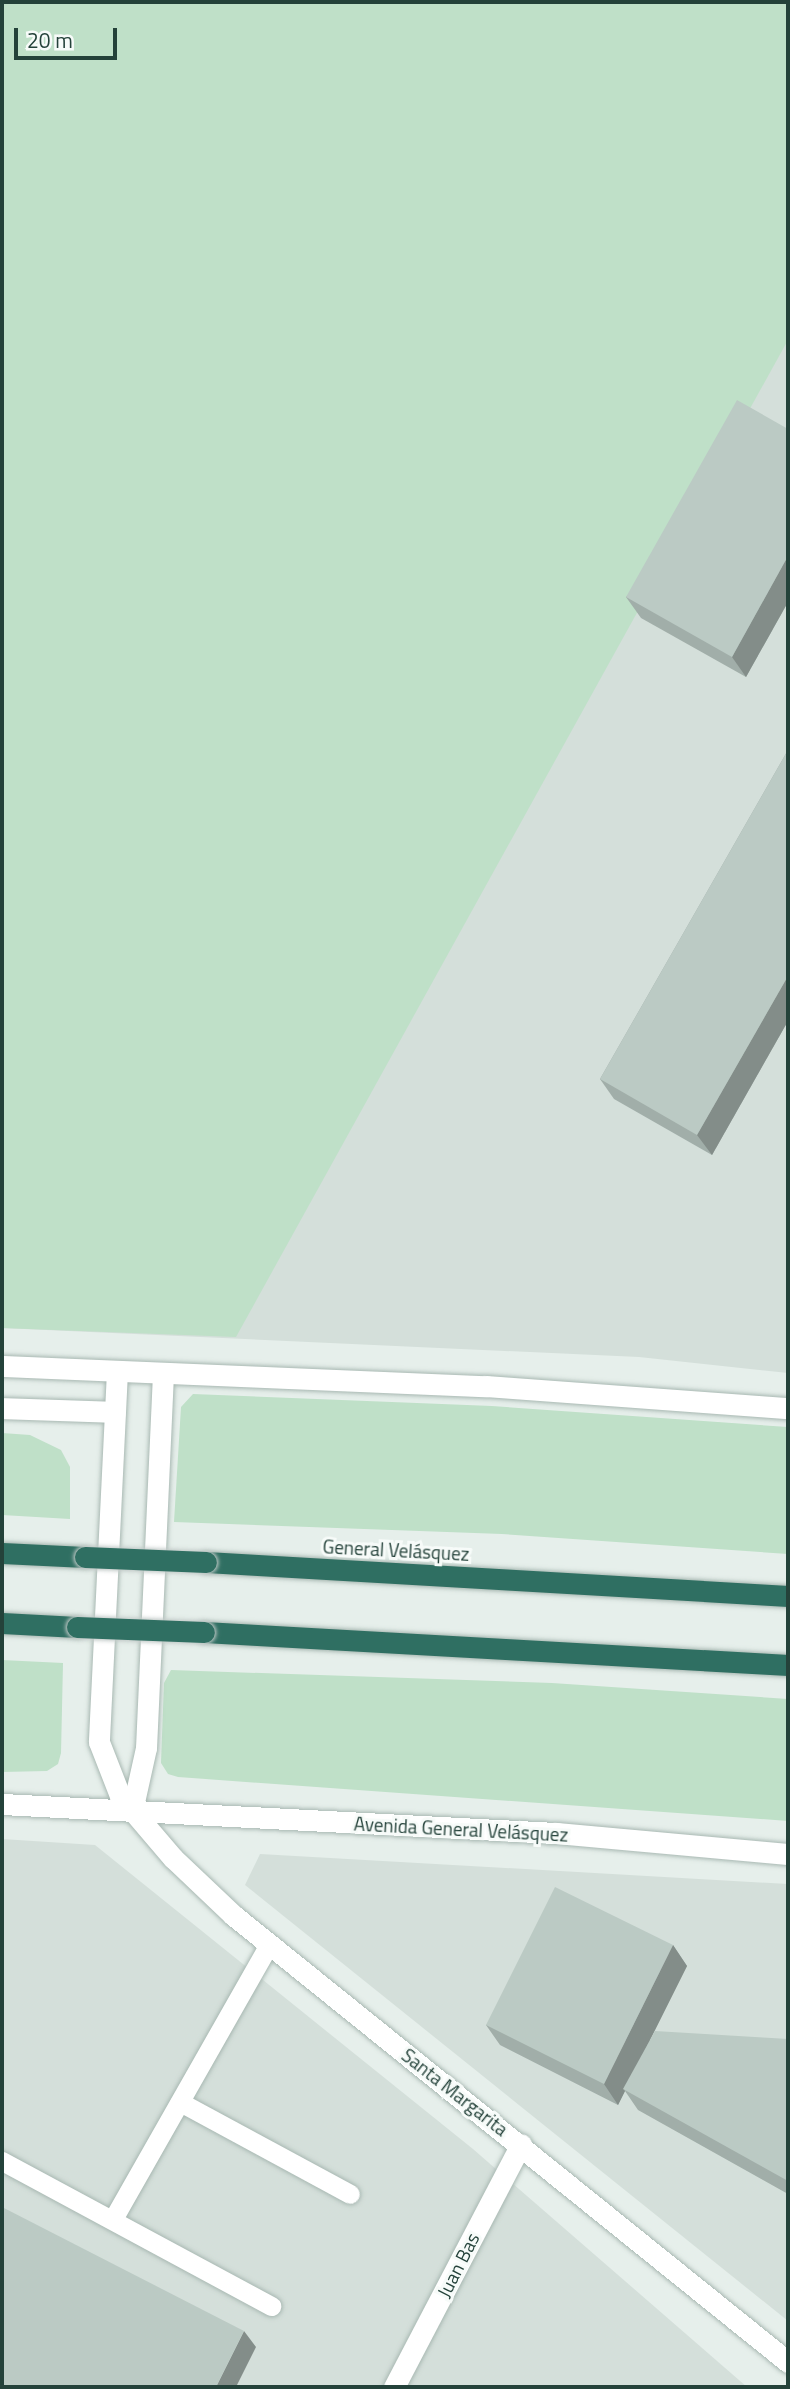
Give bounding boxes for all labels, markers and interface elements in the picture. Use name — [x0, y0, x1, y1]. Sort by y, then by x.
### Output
scale bar — [18, 14, 121, 58]
text: 20 m — [27, 24, 73, 56]
street label: General Velásquez — [322, 1535, 470, 1565]
street label: Avenida General Velásquez — [353, 1812, 569, 1846]
street label: Santa Margarita — [397, 2043, 513, 2141]
street label: Juan Bas — [432, 2229, 484, 2301]

